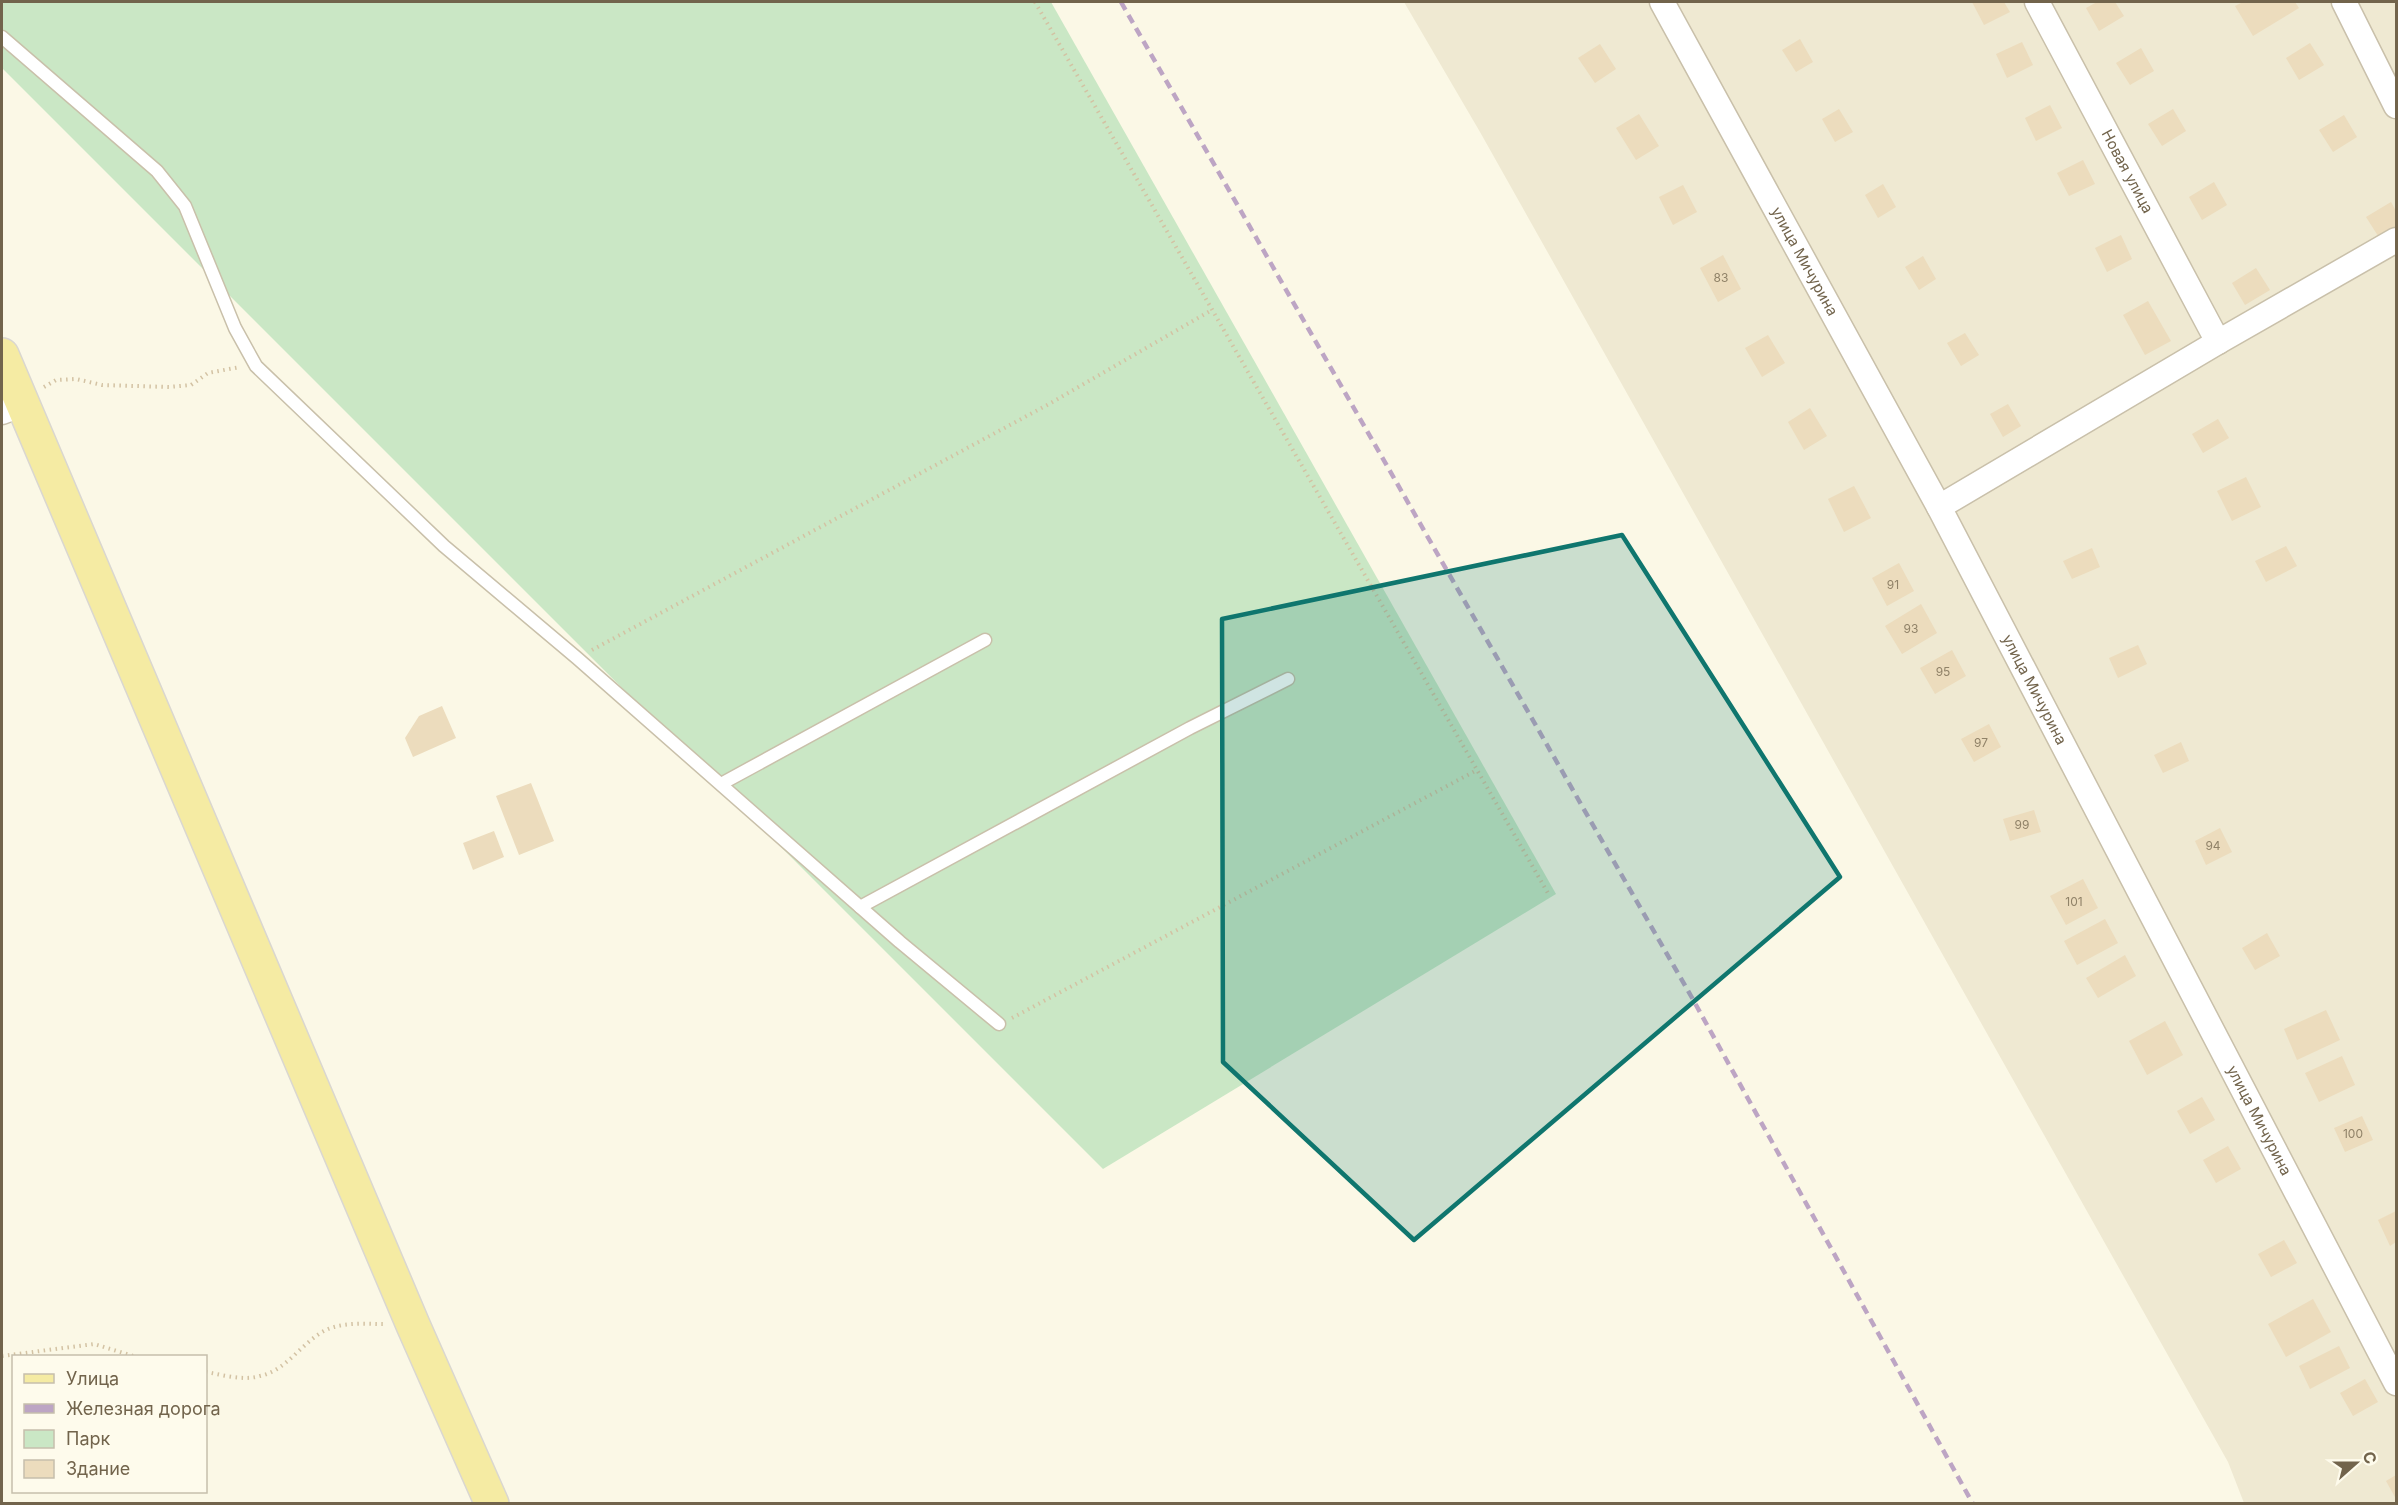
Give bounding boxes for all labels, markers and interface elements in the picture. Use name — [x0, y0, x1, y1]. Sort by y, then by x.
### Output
street label: Новая улица — [2098, 126, 2158, 216]
street label: улица Мичурина — [1767, 203, 1842, 319]
house number: 83 — [1714, 270, 1728, 285]
house number: 91 — [1887, 577, 1899, 592]
house number: 93 — [1904, 621, 1918, 636]
street label: улица Мичурина — [1998, 631, 2071, 748]
house number: 95 — [1936, 664, 1950, 679]
house number: 97 — [1974, 735, 1988, 750]
house number: 99 — [2015, 817, 2029, 832]
house number: 94 — [2205, 838, 2221, 853]
house number: 101 — [2065, 894, 2083, 909]
street label: улица Мичурина — [2223, 1062, 2296, 1179]
house number: 100 — [2343, 1126, 2363, 1141]
legend — [12, 1355, 207, 1493]
text: Улица — [66, 1368, 119, 1389]
text: Железная дорога — [66, 1398, 221, 1419]
text: Парк — [66, 1428, 111, 1449]
north arrow — [2326, 1433, 2386, 1493]
text: С — [2359, 1449, 2382, 1467]
text: Здание — [66, 1458, 130, 1479]

